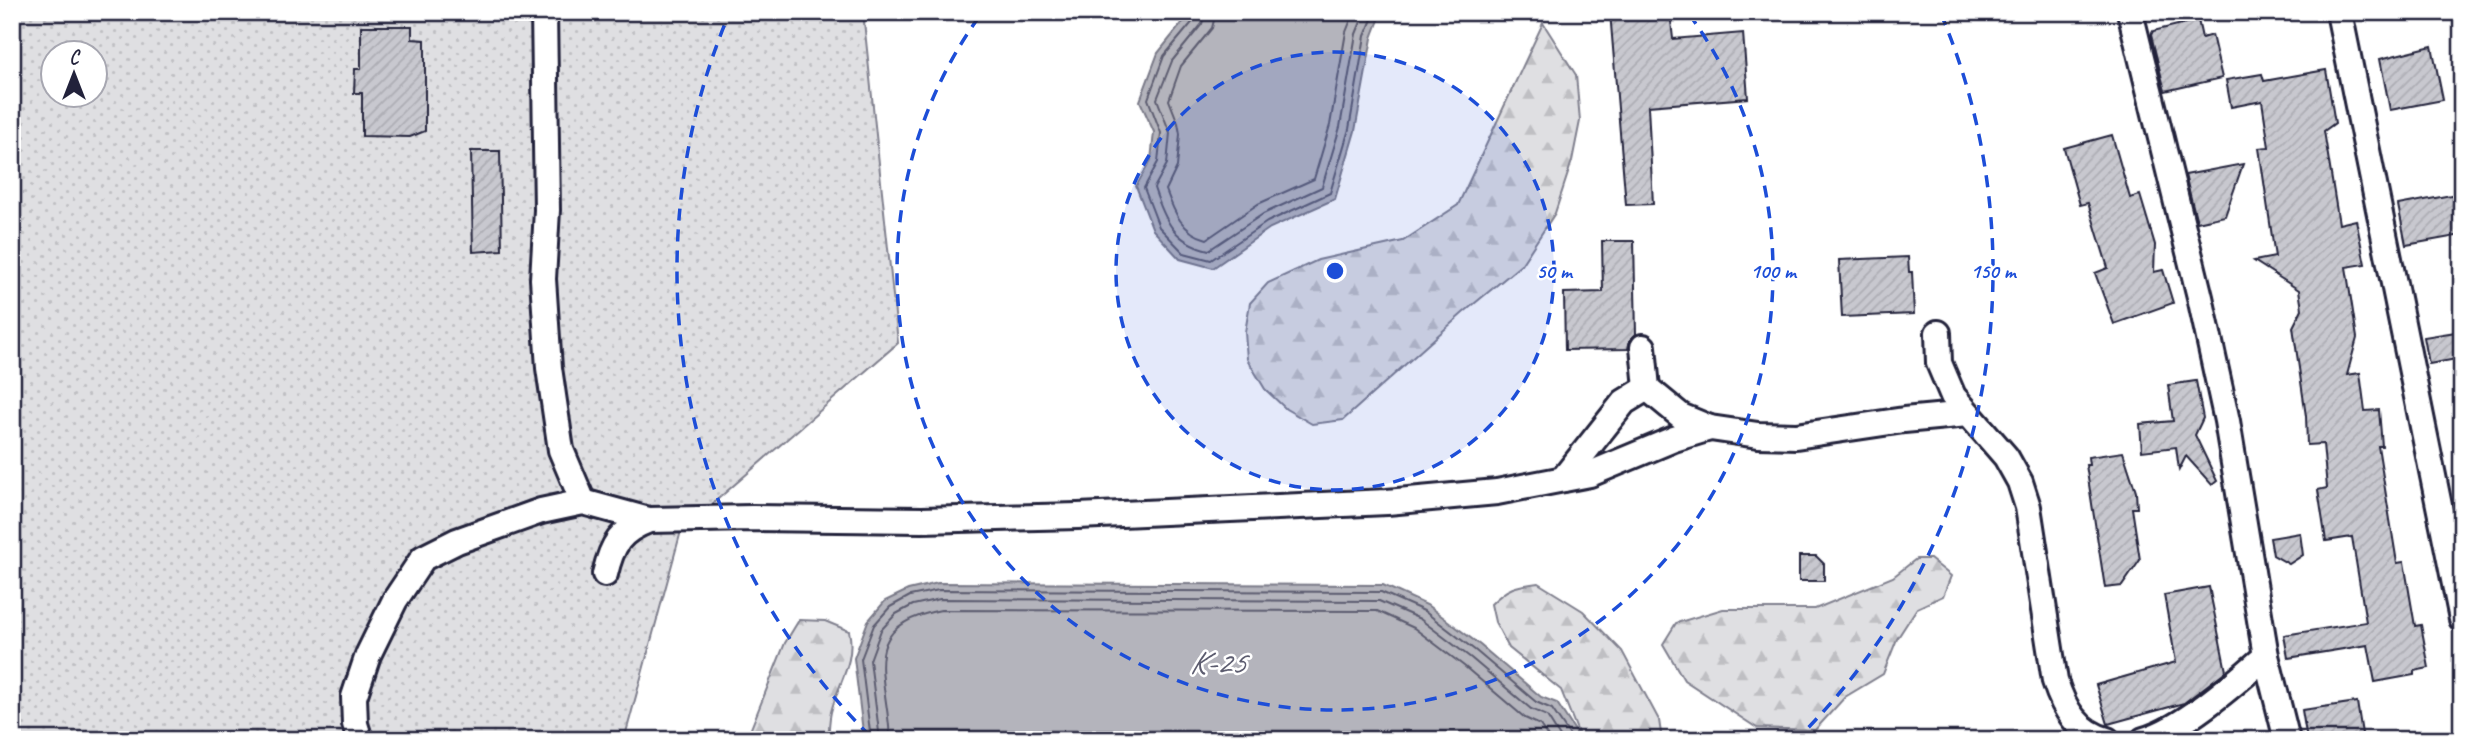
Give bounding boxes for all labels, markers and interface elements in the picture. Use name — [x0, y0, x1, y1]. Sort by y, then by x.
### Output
north arrow — [38, 38, 108, 108]
text: С — [69, 46, 81, 70]
text: 50 m — [1536, 258, 1574, 284]
text: 100 m — [1750, 258, 1798, 284]
text: 150 m — [1970, 258, 2018, 284]
centre of rings — [1323, 259, 1347, 283]
water label: К-25 — [1189, 642, 1250, 683]

